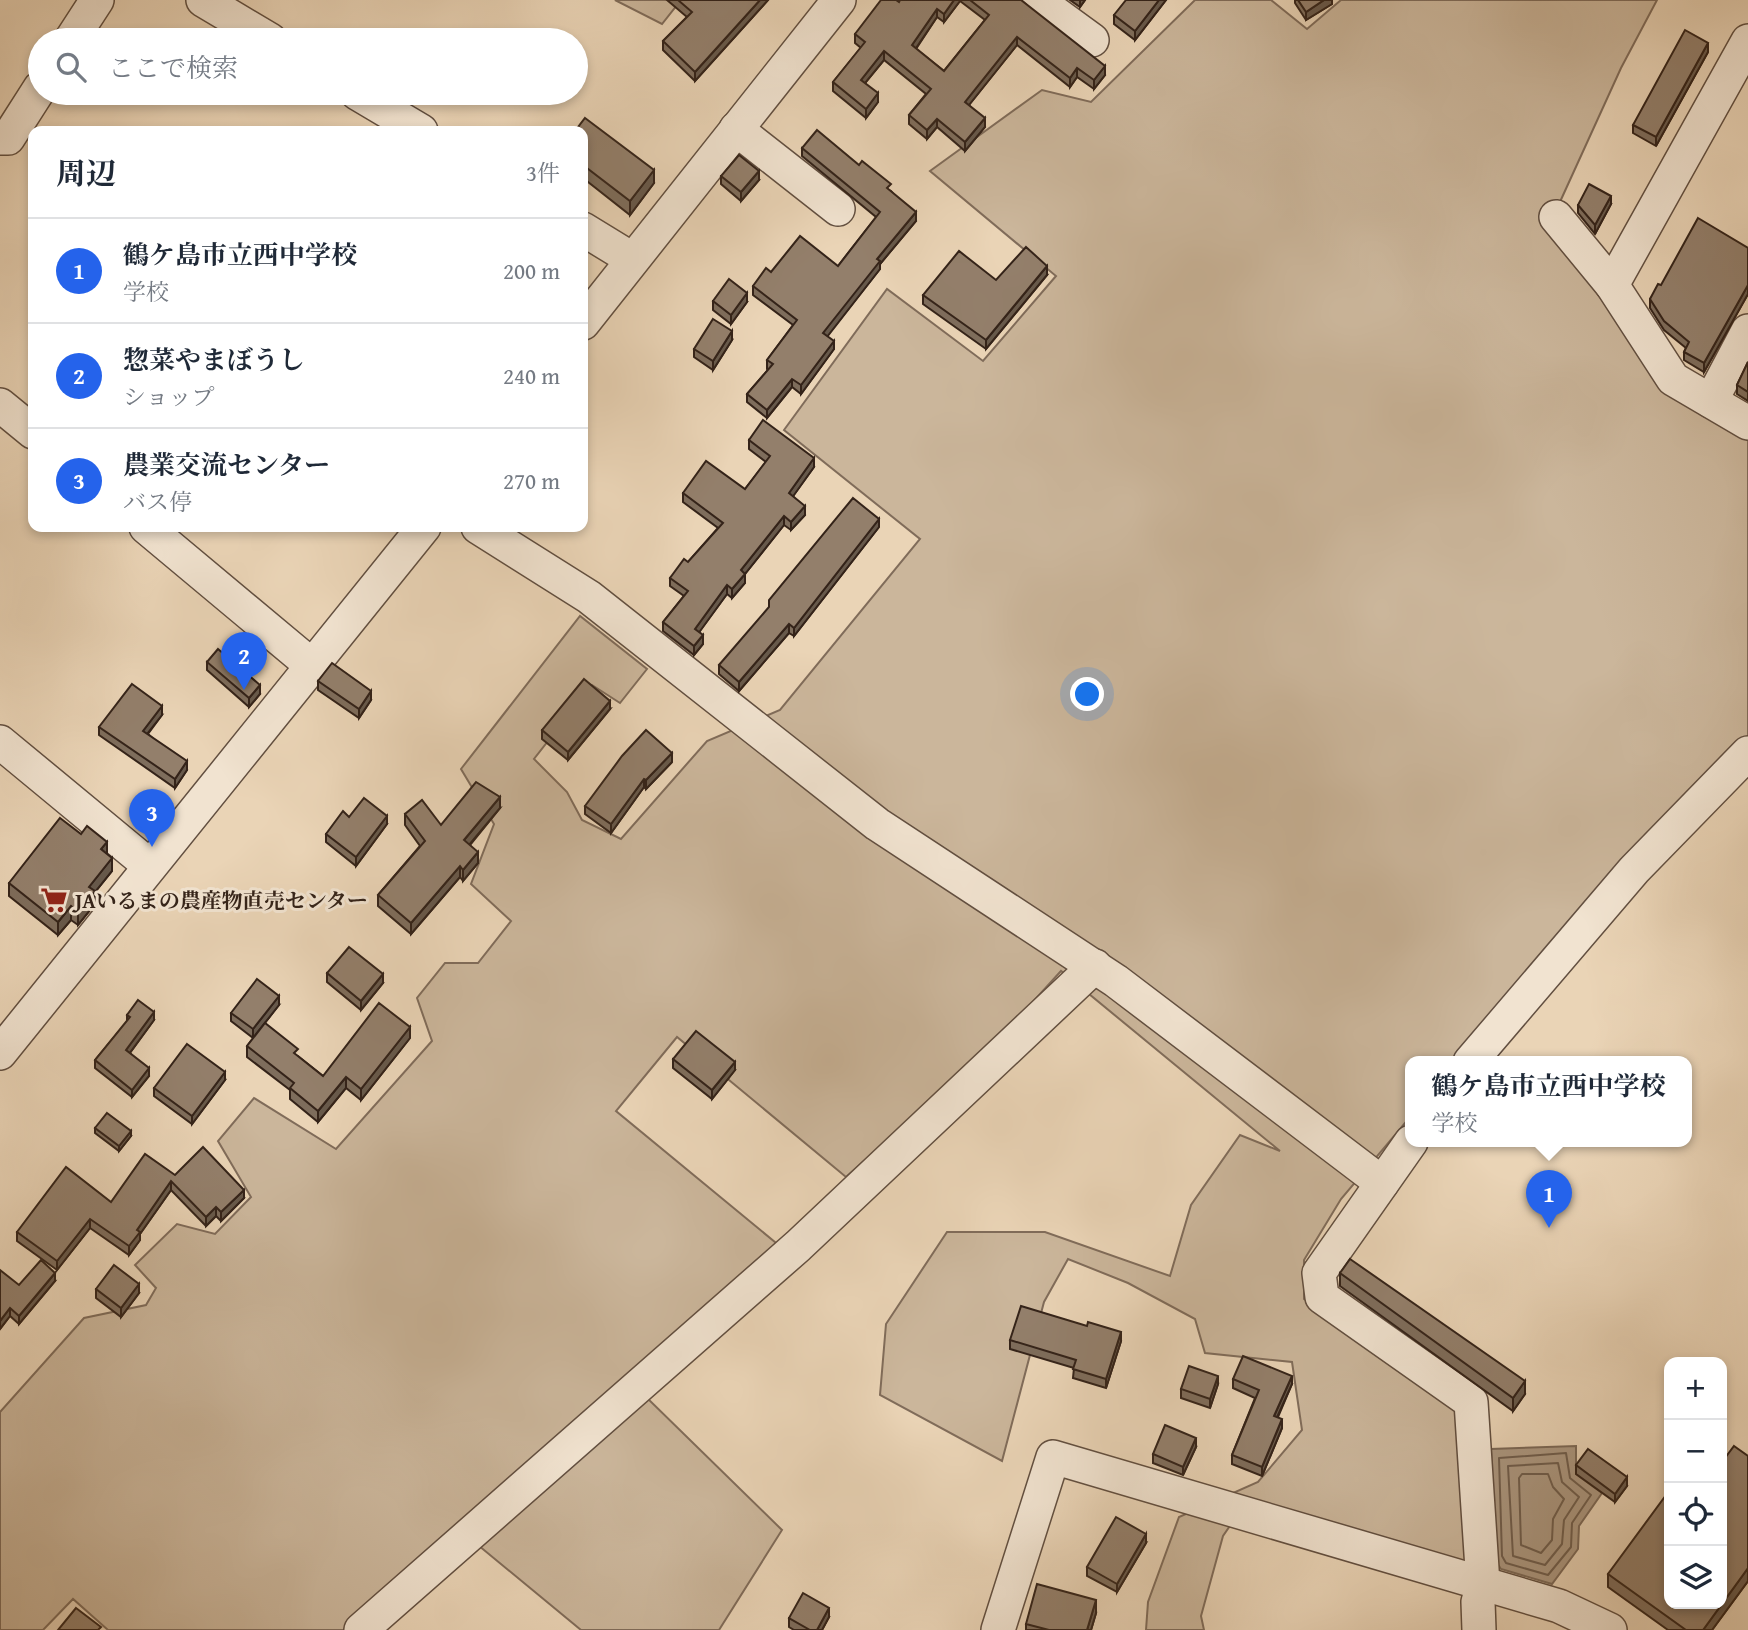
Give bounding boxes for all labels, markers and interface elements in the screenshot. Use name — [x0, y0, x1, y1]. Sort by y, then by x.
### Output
search box — [28, 28, 588, 105]
icon: search — [52, 48, 90, 86]
text: ここで検索 — [108, 48, 238, 87]
text: 周辺 — [56, 151, 116, 195]
text: 3件 — [526, 156, 560, 189]
text: 鶴ケ島市立西中学校 — [123, 235, 357, 274]
text: 1 — [73, 254, 85, 287]
text: 200 m — [503, 254, 560, 287]
text: 学校 — [123, 275, 169, 308]
text: 惣菜やまぼうし — [123, 340, 305, 379]
text: 2 — [73, 359, 85, 392]
text: 240 m — [503, 359, 560, 392]
text: ショップ — [123, 380, 215, 413]
text: 農業交流センター — [123, 445, 330, 484]
text: 3 — [73, 464, 85, 497]
text: 270 m — [503, 464, 560, 497]
text: バス停 — [123, 485, 192, 518]
pin: 2 — [221, 632, 267, 690]
your location — [1070, 677, 1104, 711]
pin: 3 — [129, 789, 175, 847]
supermarket icon: JAいるまの農産物直売センター — [39, 885, 69, 915]
place label: JAいるまの農産物直売センター — [72, 885, 368, 916]
popup — [1405, 1056, 1692, 1147]
text: 鶴ケ島市立西中学校 — [1431, 1066, 1666, 1105]
text: 学校 — [1431, 1106, 1477, 1139]
pin: 1 — [1526, 1170, 1572, 1228]
map controls — [1664, 1357, 1727, 1609]
button: + — [1664, 1357, 1727, 1420]
button: − — [1664, 1420, 1727, 1483]
button: locate — [1664, 1483, 1727, 1546]
button: layers — [1664, 1546, 1727, 1609]

